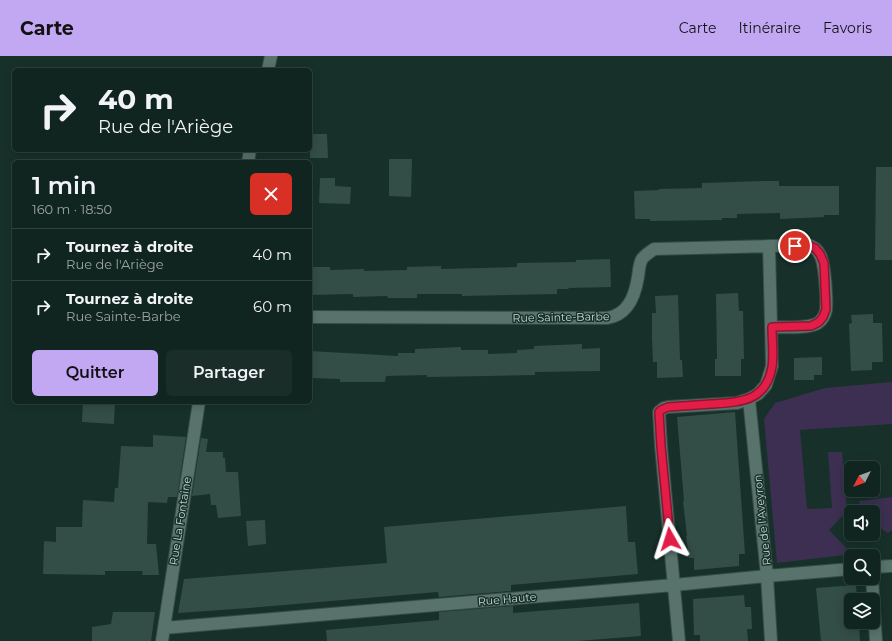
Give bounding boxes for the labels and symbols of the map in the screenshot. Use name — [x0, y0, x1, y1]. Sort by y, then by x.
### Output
pin — [778, 229, 812, 263]
street label: Rue Sainte-Barbe — [512, 309, 610, 325]
north arrow — [844, 461, 880, 497]
street label: Rue de l'Aveyron — [750, 474, 774, 566]
street label: Rue La Fontaine — [166, 475, 194, 566]
position arrow — [649, 518, 691, 560]
street label: Rue Haute — [477, 589, 537, 609]

